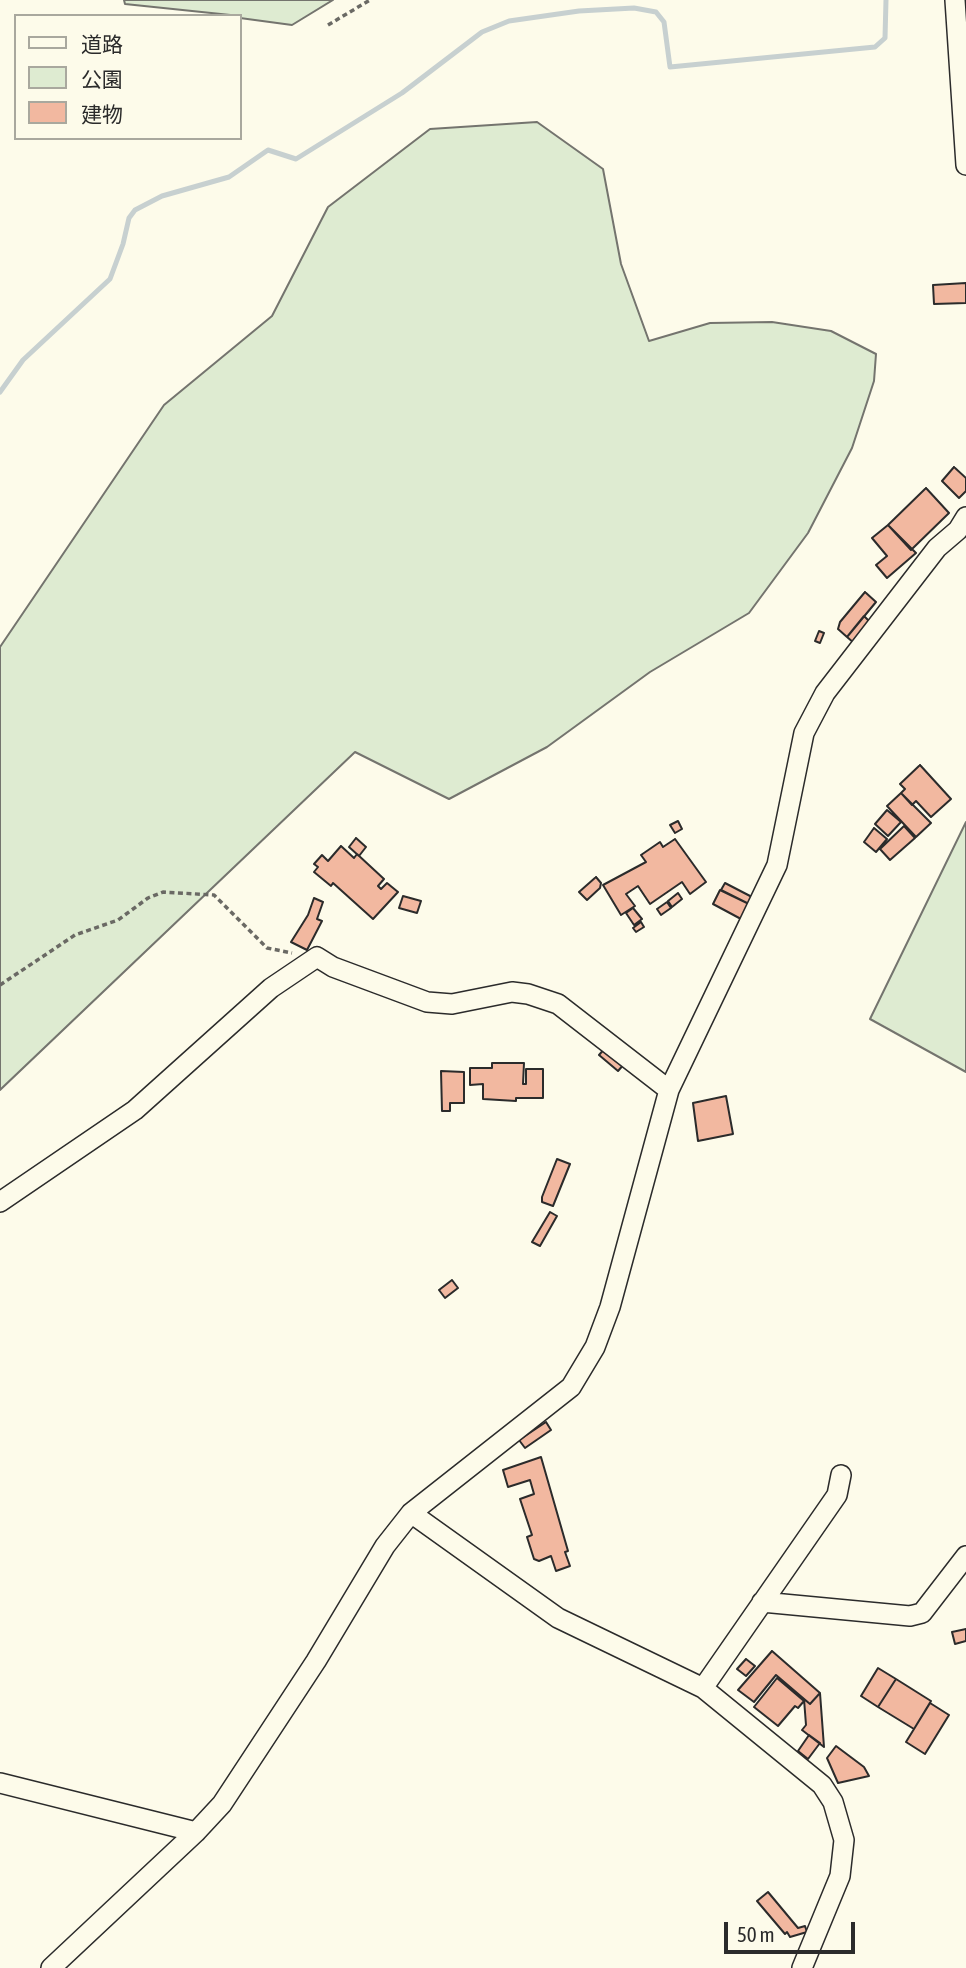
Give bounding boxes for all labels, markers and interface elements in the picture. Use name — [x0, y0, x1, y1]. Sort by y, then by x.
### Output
legend — [14, 14, 242, 140]
text: 道路 — [81, 32, 123, 56]
text: 公園 — [81, 67, 123, 91]
text: 建物 — [81, 102, 123, 126]
scale bar — [728, 1909, 859, 1953]
text: 50 m — [737, 1922, 775, 1946]

